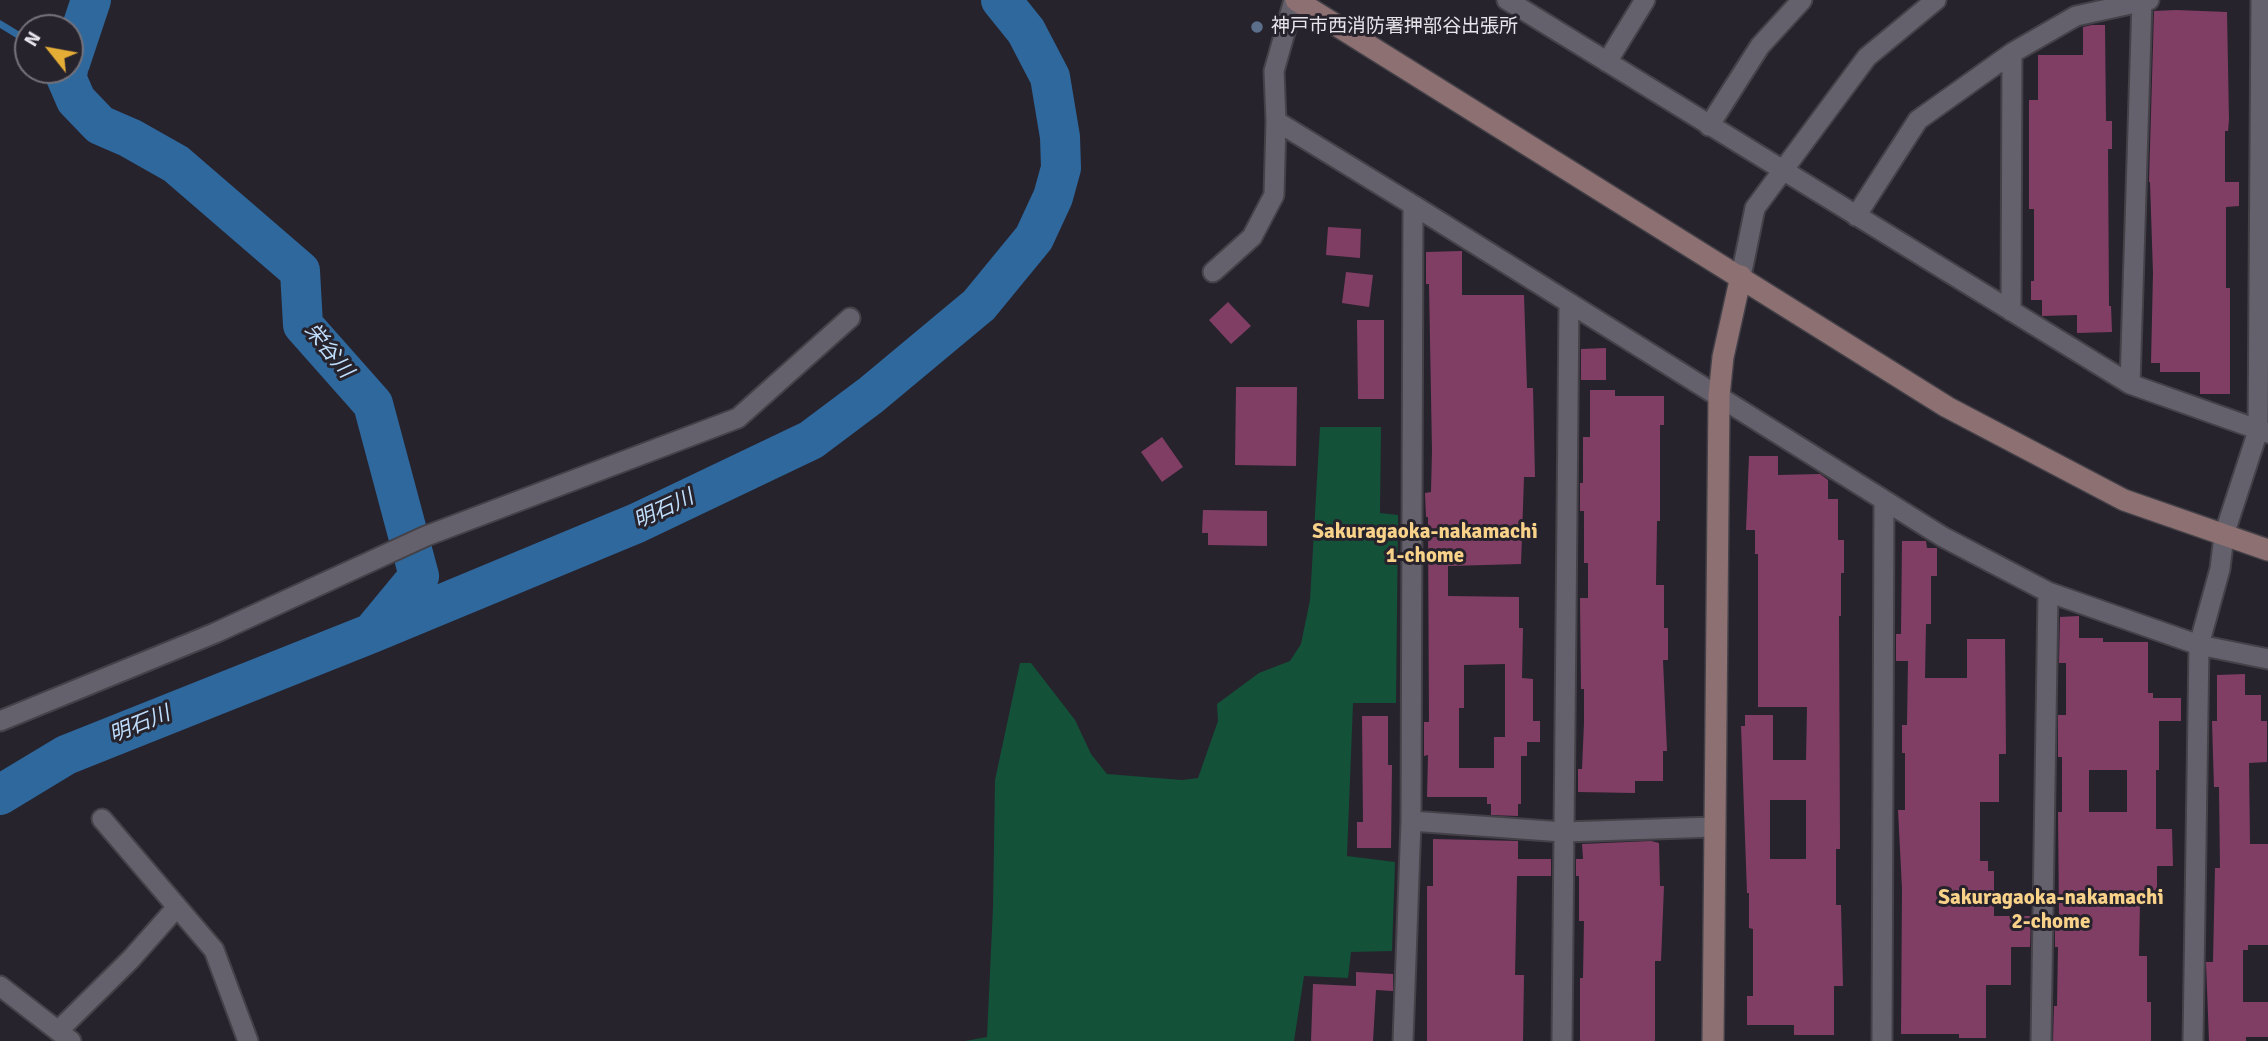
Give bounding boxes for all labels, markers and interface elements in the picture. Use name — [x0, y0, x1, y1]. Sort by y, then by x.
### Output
north arrow — [14, 14, 84, 84]
place label: 神戸市西消防署押部谷出張所 — [1271, 16, 1518, 38]
marker: 神戸市西消防署押部谷出張所 — [1249, 19, 1265, 35]
text: N — [19, 27, 46, 51]
water label: 栄谷川 — [298, 319, 358, 383]
water label: 明石川 — [630, 485, 698, 535]
district label: Sakuragaoka-nakamachi 1-chome — [1312, 519, 1538, 569]
water label: 明石川 — [106, 702, 174, 748]
district label: Sakuragaoka-nakamachi 2-chome — [1938, 885, 2164, 935]

